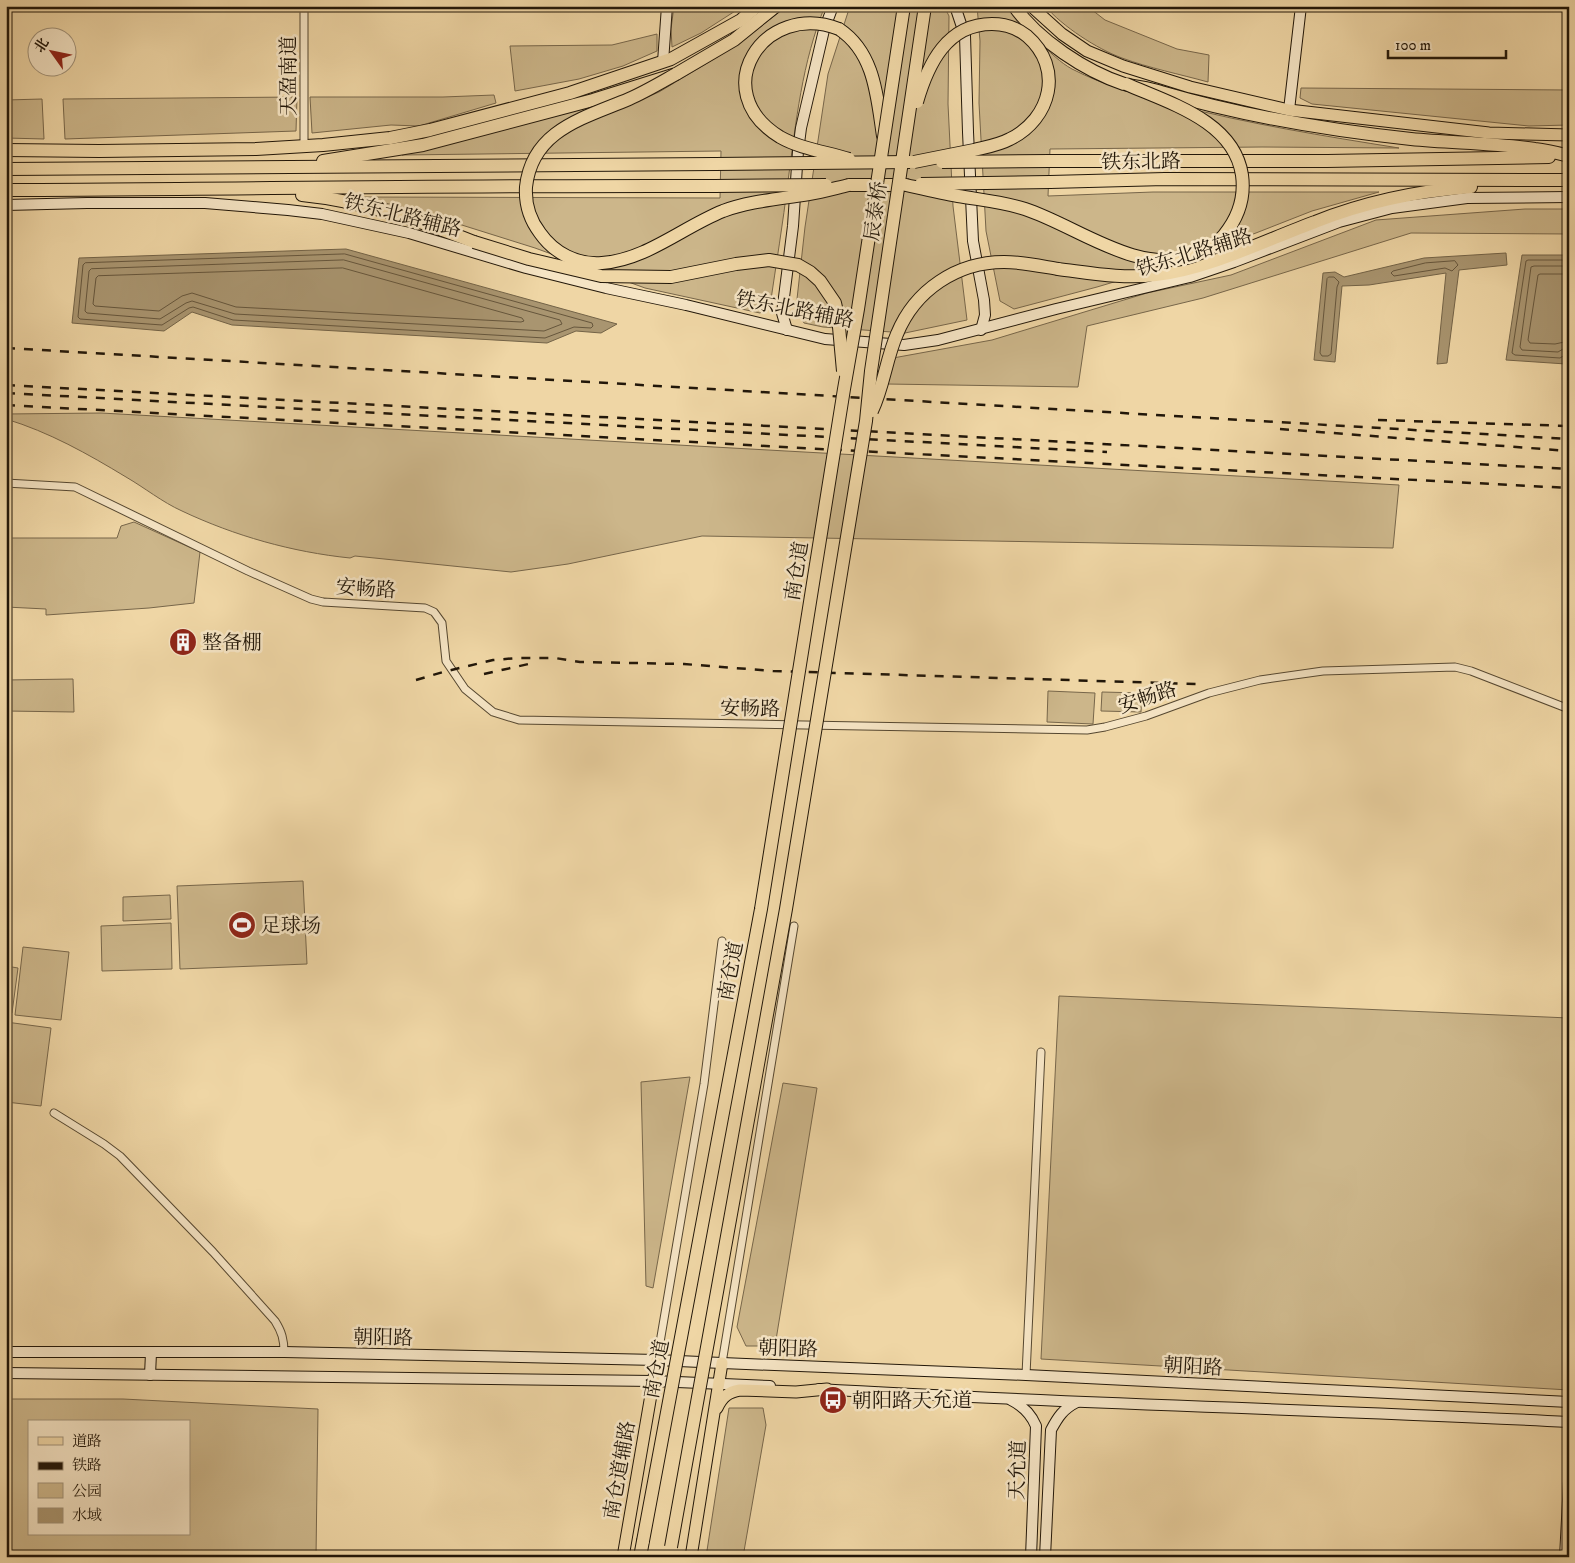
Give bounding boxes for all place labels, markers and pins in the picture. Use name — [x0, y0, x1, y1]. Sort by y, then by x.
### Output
building icon: 整备棚 — [168, 627, 198, 657]
place label: 整备棚 — [202, 631, 262, 656]
sports icon: 足球场 — [227, 910, 257, 940]
place label: 足球场 — [261, 914, 321, 939]
bus stop icon: 朝阳路天允道 — [818, 1385, 848, 1415]
place label: 朝阳路天允道 — [852, 1389, 972, 1414]

